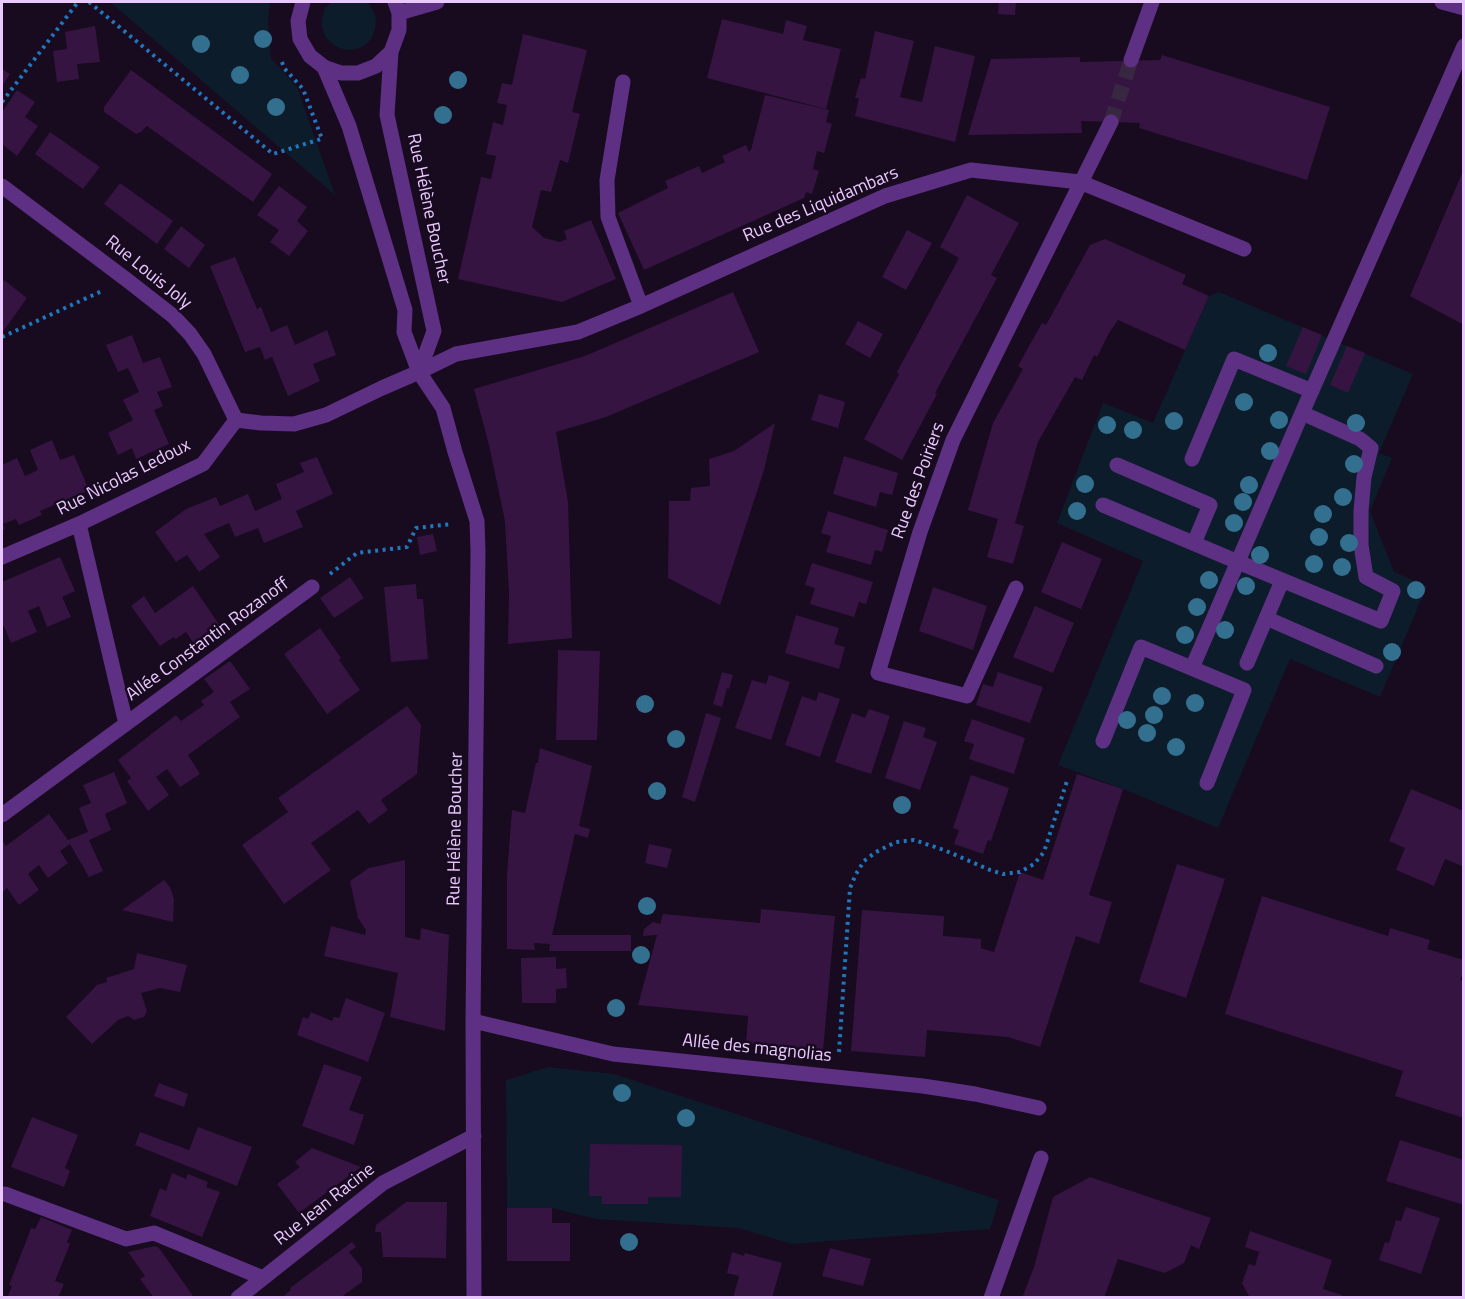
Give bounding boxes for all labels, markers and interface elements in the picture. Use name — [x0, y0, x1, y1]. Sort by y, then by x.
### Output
street label: Rue Hélène Boucher — [401, 132, 455, 286]
street label: Rue des Liquidambars — [740, 162, 902, 248]
street label: Rue Louis Joly — [100, 232, 196, 314]
street label: Rue des Poiriers — [888, 420, 950, 542]
street label: Rue Nicolas Ledoux — [54, 435, 194, 521]
street label: Allée Constantin Rozanoff — [122, 574, 294, 706]
street label: Rue Hélène Boucher — [444, 752, 468, 906]
street label: Allée des magnolias — [681, 1030, 833, 1068]
street label: Rue Jean Racine — [271, 1159, 379, 1251]

